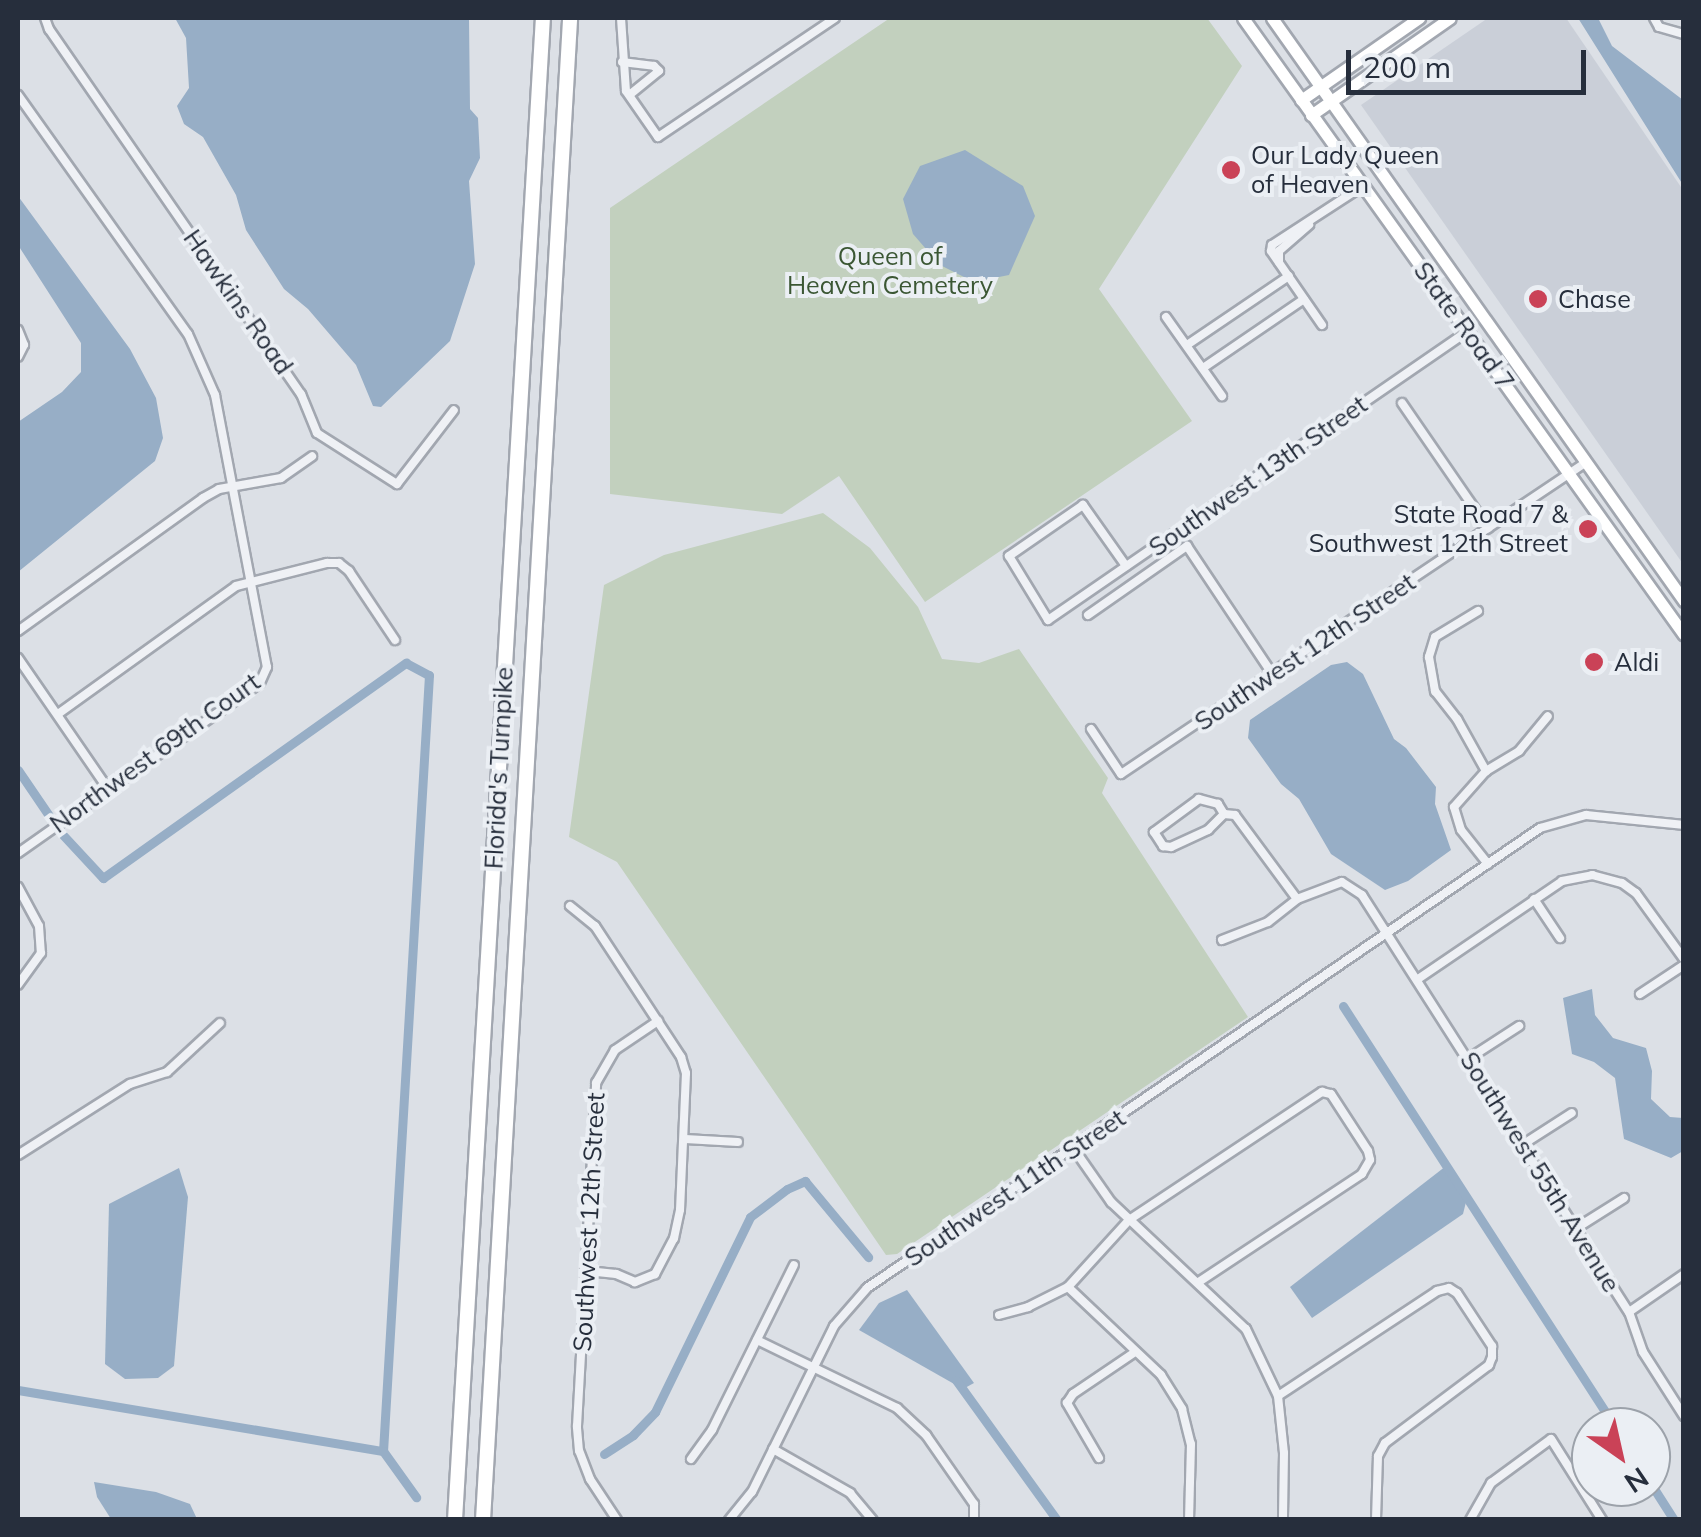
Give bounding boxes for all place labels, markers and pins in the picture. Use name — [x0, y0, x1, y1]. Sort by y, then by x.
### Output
place label: Our Lady Queen of Heaven — [1251, 141, 1439, 200]
marker: Our Lady Queen of Heaven — [1220, 159, 1242, 181]
place label: Chase — [1558, 284, 1631, 314]
marker: Chase — [1527, 288, 1549, 310]
place label: State Road 7 & Southwest 12th Street — [1309, 500, 1568, 559]
marker: State Road 7 & Southwest 12th Street — [1577, 518, 1599, 540]
place label: Aldi — [1614, 647, 1659, 677]
marker: Aldi — [1583, 651, 1605, 673]

